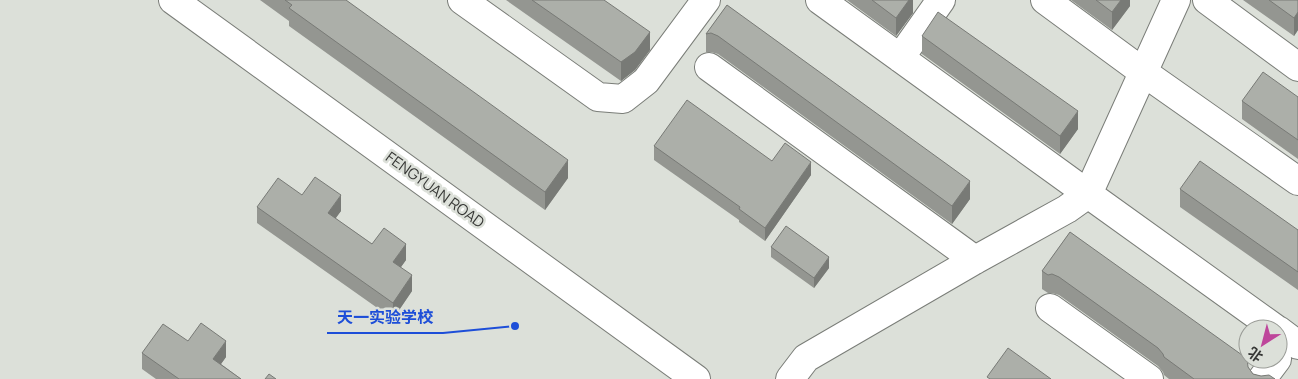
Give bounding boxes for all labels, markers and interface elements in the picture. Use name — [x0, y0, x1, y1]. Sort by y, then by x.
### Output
street label: FENGYUAN ROAD — [382, 147, 489, 233]
callout: 天一实验学校 — [327, 302, 443, 333]
text: 天一实验学校 — [337, 306, 434, 328]
north arrow — [1238, 319, 1288, 369]
text: 北 — [1244, 343, 1266, 367]

